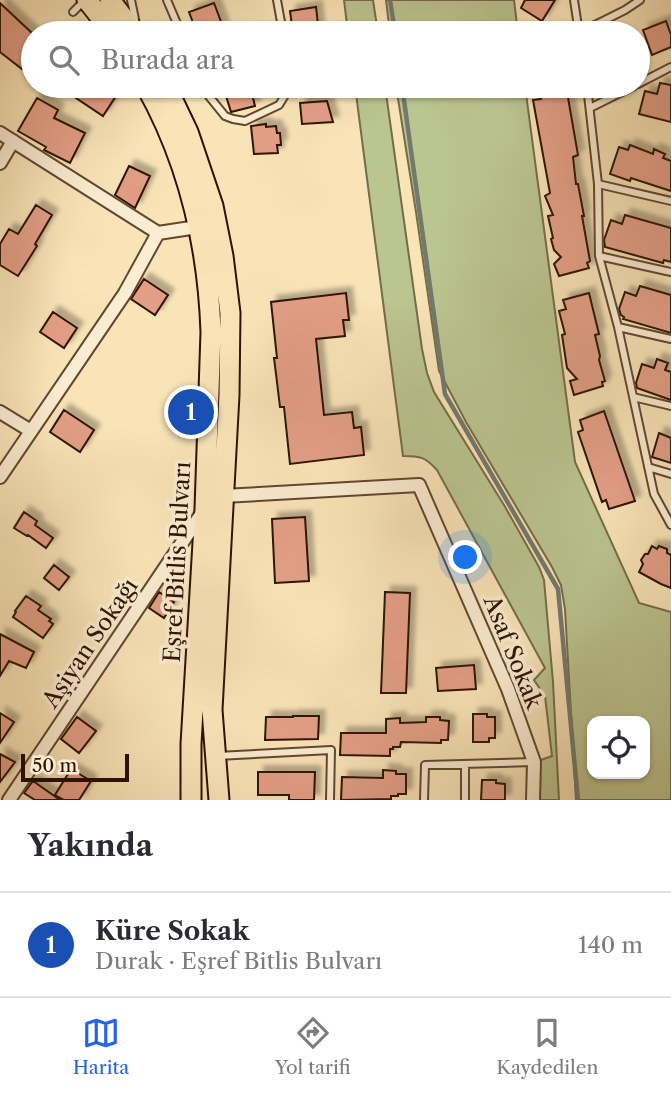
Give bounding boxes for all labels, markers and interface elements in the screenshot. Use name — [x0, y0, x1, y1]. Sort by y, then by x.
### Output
search box — [21, 21, 650, 98]
icon: search — [45, 41, 83, 79]
text: Burada ara — [101, 44, 234, 76]
pin: 1 — [168, 386, 214, 438]
street label: Eşref Bitlis Bulvarı — [158, 461, 196, 663]
your location — [448, 540, 482, 574]
street label: Aşiyan Sokağı — [36, 573, 144, 714]
street label: Asaf Sokak — [477, 590, 549, 714]
map controls — [587, 716, 650, 779]
button: locate — [587, 716, 650, 779]
scale bar — [21, 751, 130, 783]
text: 50 m — [32, 754, 77, 777]
text: Yakında — [28, 827, 153, 864]
text: Küre Sokak — [95, 915, 249, 947]
text: 1 — [46, 931, 56, 959]
text: 140 m — [578, 931, 643, 959]
text: Durak · Eşref Bitlis Bulvarı — [95, 947, 382, 975]
tab: Harita — [73, 1014, 129, 1079]
tab: Yol tarifi — [275, 1014, 351, 1079]
tab: Kaydedilen — [496, 1014, 598, 1079]

